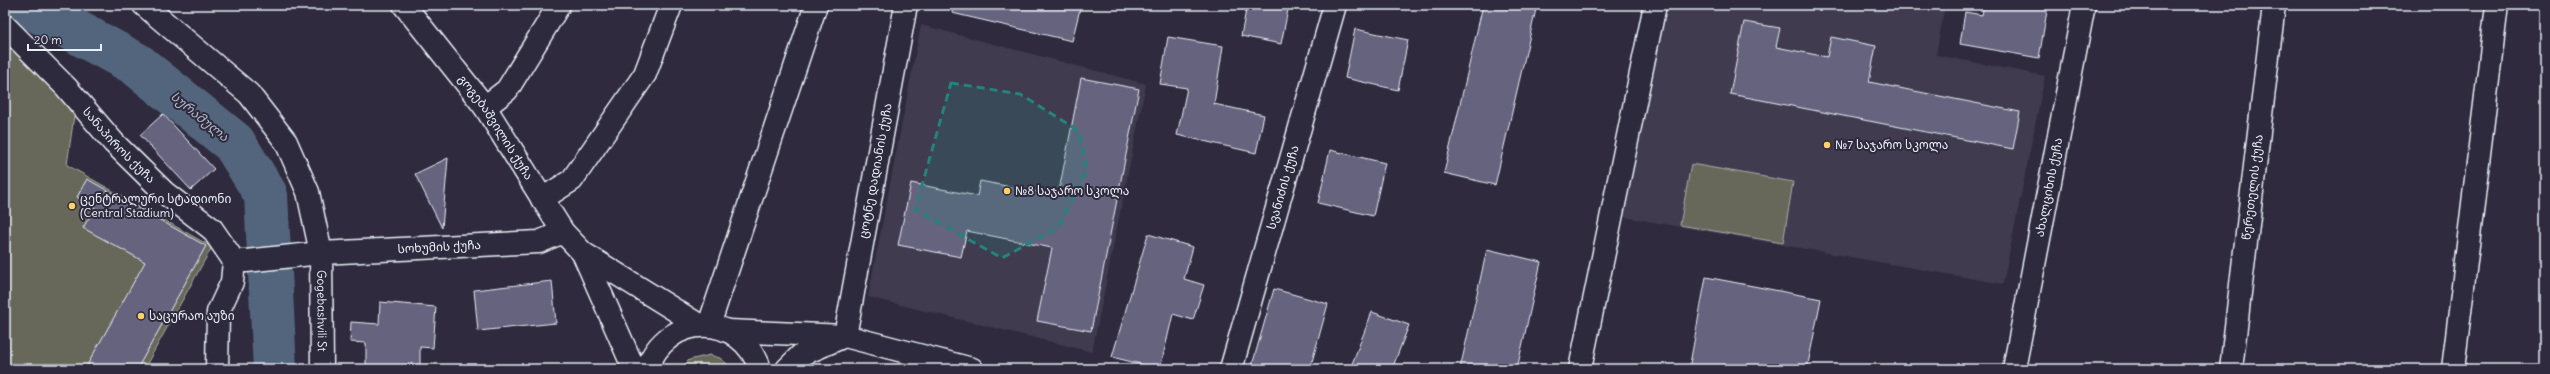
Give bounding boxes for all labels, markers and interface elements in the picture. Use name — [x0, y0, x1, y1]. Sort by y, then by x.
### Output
scale bar — [28, 26, 101, 52]
text: 20 m — [34, 32, 62, 47]
street label: გოგებაშვილის ქუჩა — [455, 71, 537, 182]
water label: სურამულა — [167, 88, 233, 146]
street label: ცოტნე დადიანის ქუჩა — [855, 102, 895, 240]
street label: სანაპიროს ქუჩა — [80, 104, 158, 186]
street label: წერეთელის ქუჩა — [2238, 134, 2266, 241]
street label: ახალციხის ქუჩა — [2032, 136, 2065, 238]
place label: №7 საჯარო სკოლა — [1835, 137, 1948, 153]
marker: №7 საჯარო სკოლა — [1822, 140, 1832, 150]
street label: სვანიძის ქუჩა — [1263, 143, 1302, 231]
place label: №8 საჯარო სკოლა — [1015, 183, 1129, 199]
marker: №8 საჯარო სკოლა — [1002, 186, 1012, 196]
place label: ცენტრალური სტადიონი (Central Stadium) — [80, 191, 232, 220]
marker: ცენტრალური სტადიონი (Central Stadium) — [67, 201, 77, 211]
street label: სოხუმის ქუჩა — [397, 237, 481, 256]
street label: Gogebashvili St — [314, 270, 330, 352]
place label: საცურაო აუზი — [149, 308, 235, 323]
marker: საცურაო აუზი — [136, 311, 146, 321]

